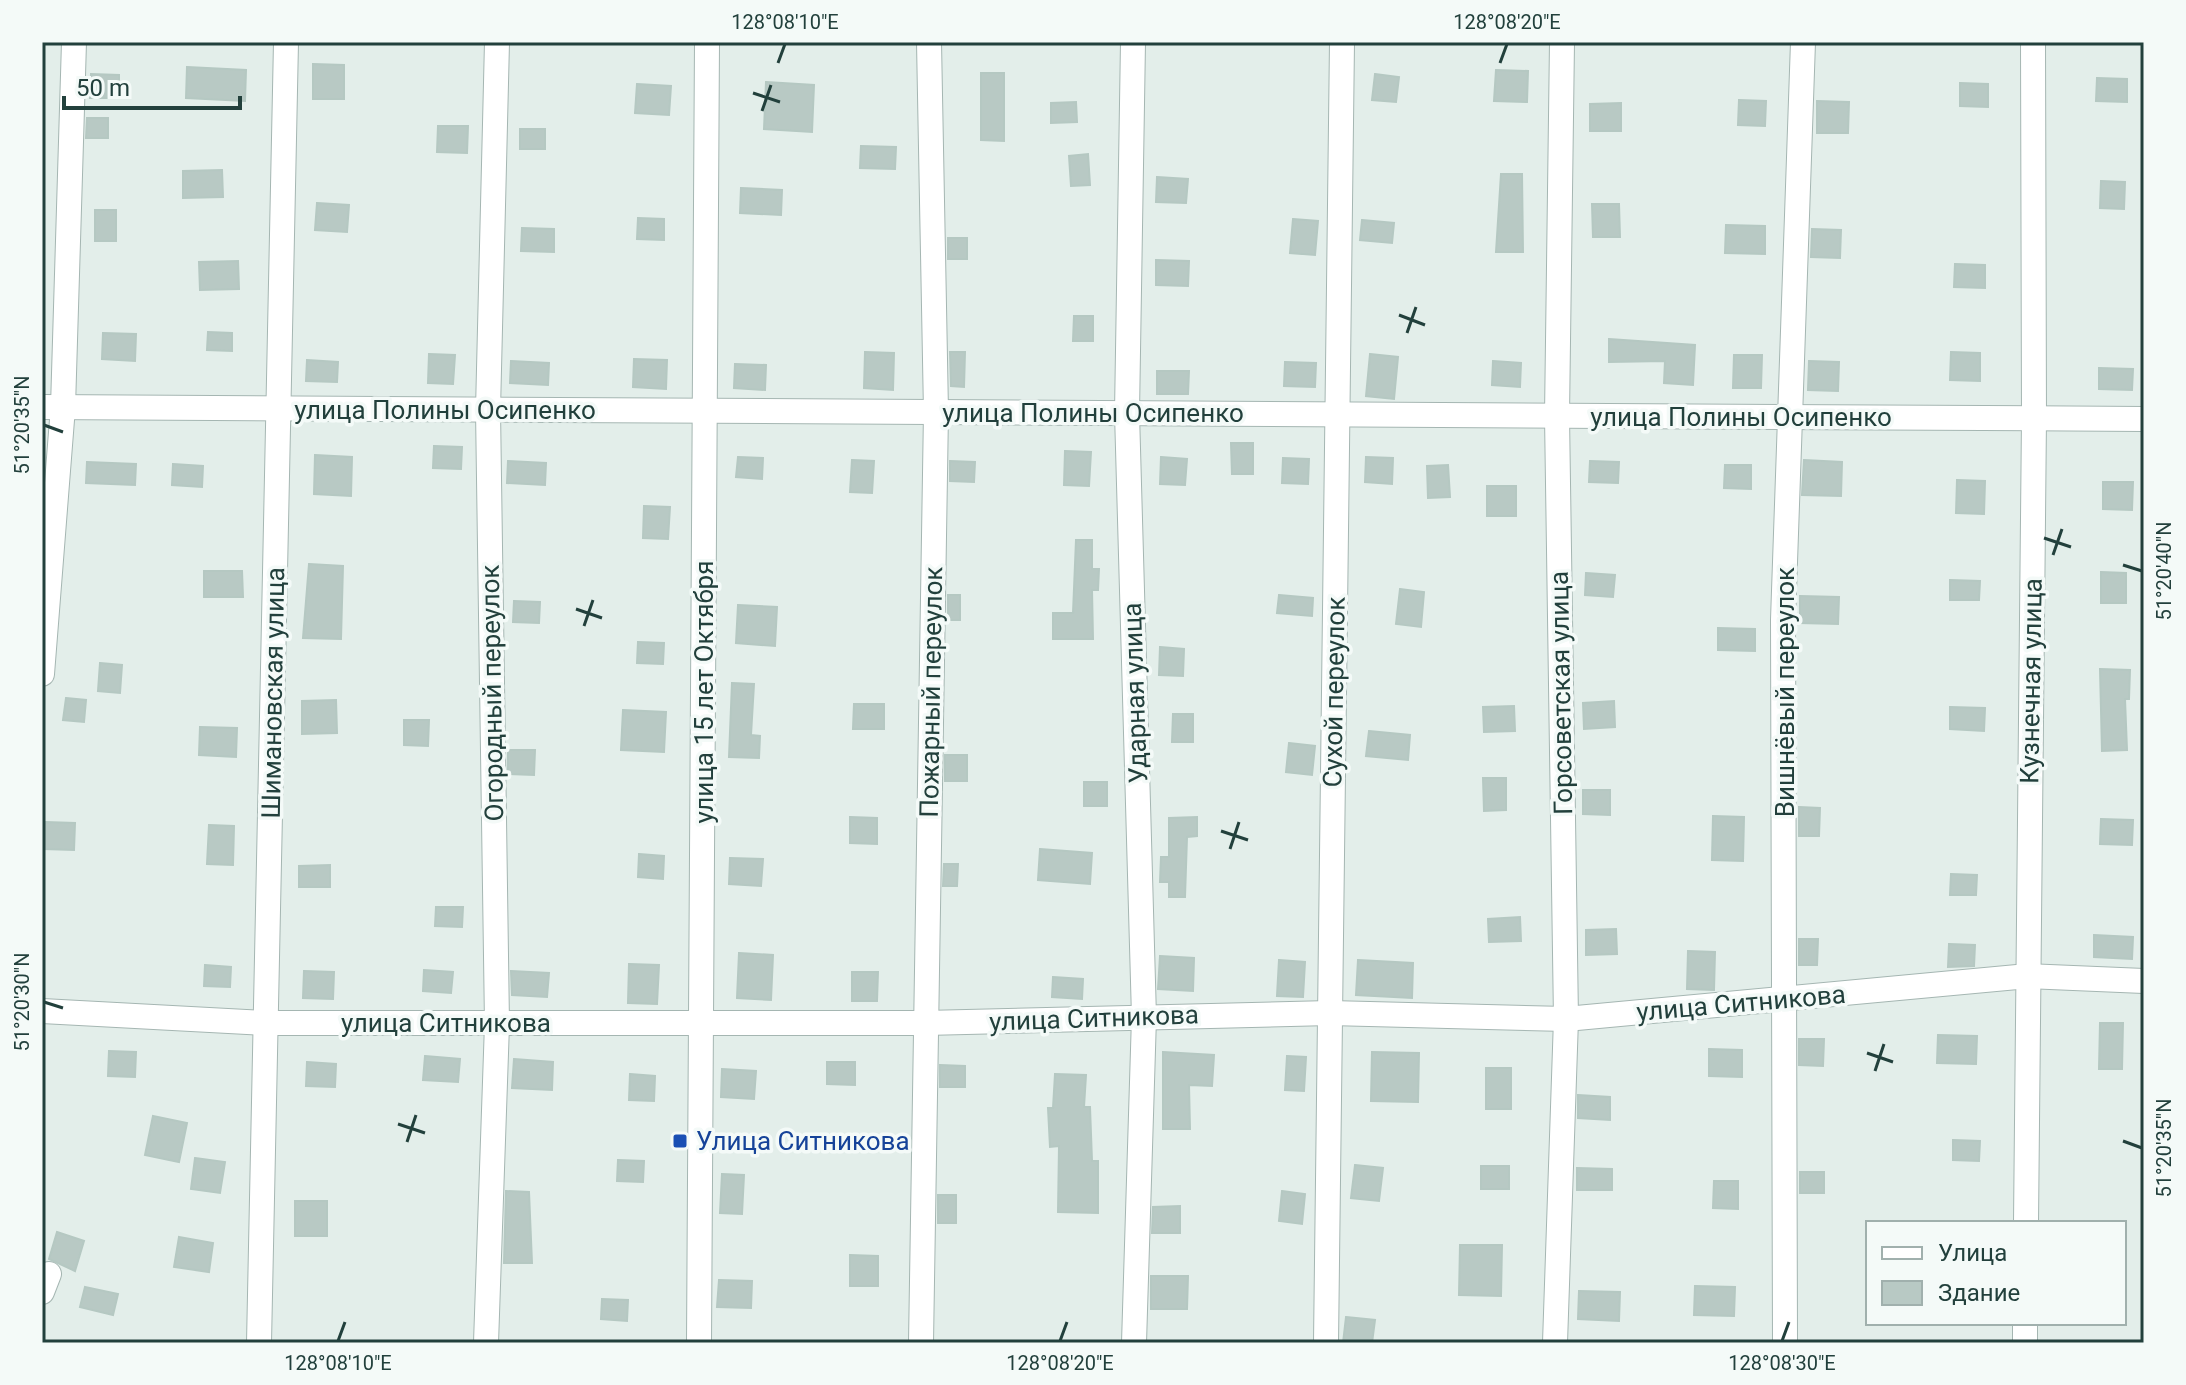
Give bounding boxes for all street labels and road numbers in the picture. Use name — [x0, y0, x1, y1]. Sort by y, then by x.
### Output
street label: улица Полины Осипенко — [294, 395, 596, 425]
street label: улица Полины Осипенко — [942, 398, 1244, 428]
street label: улица Полины Осипенко — [1590, 402, 1892, 432]
street label: улица 15 лет Октября — [689, 561, 719, 823]
street label: Огородный переулок — [475, 564, 509, 822]
street label: Пожарный переулок — [914, 566, 948, 818]
street label: Шимановская улица — [256, 567, 290, 819]
street label: Вишнёвый переулок — [1770, 567, 1800, 817]
street label: Горсоветская улица — [1544, 571, 1578, 815]
street label: Кузнечная улица — [2014, 578, 2048, 784]
street label: Сухой переулок — [1317, 596, 1351, 788]
street label: Ударная улица — [1117, 602, 1153, 784]
street label: улица Ситникова — [1635, 979, 1847, 1027]
street label: улица Ситникова — [989, 999, 1199, 1037]
street label: улица Ситникова — [341, 1008, 551, 1038]

